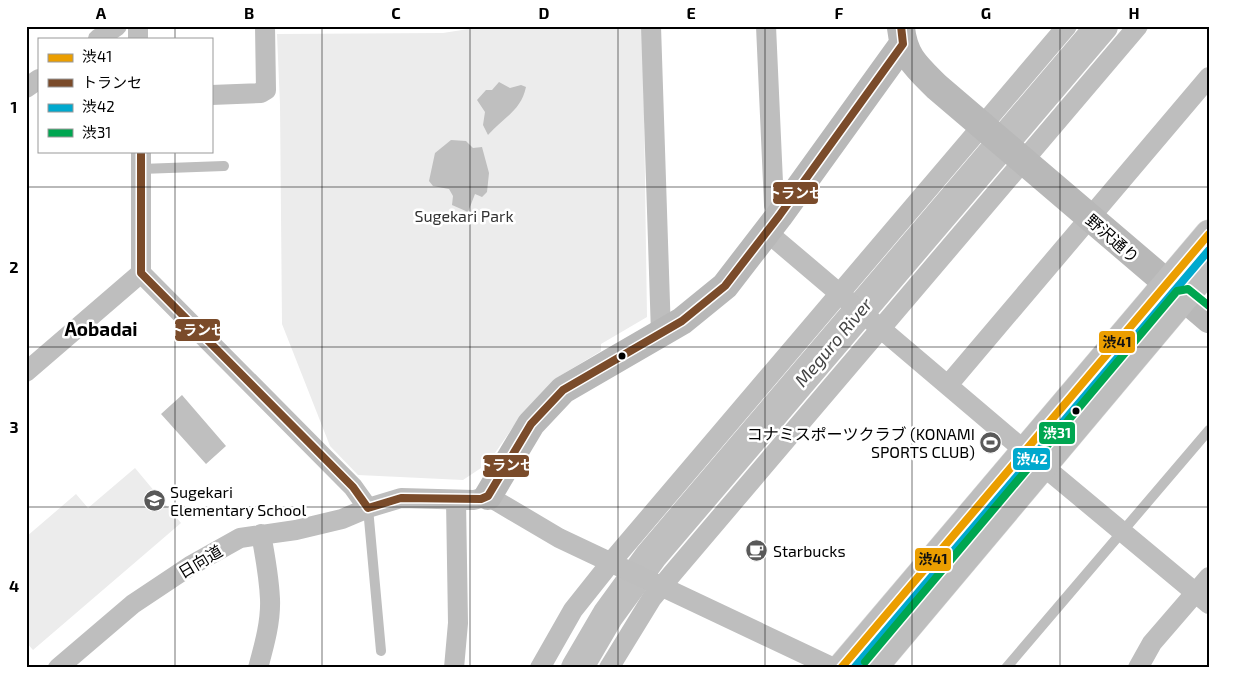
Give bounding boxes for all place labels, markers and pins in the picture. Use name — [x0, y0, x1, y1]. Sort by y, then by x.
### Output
unlabelled marker — [617, 351, 627, 361]
unlabelled marker — [1071, 406, 1081, 416]
place label: コナミスポーツクラブ (KONAMI SPORTS CLUB) — [747, 424, 975, 461]
sports icon: コナミスポーツクラブ (KONAMI SPORTS CLUB) — [979, 430, 1003, 454]
place label: Sugekari Elementary School — [170, 482, 306, 519]
school or university icon: Sugekari Elementary School — [142, 488, 166, 512]
cafe icon: Starbucks — [745, 538, 769, 562]
place label: Starbucks — [773, 541, 846, 560]

